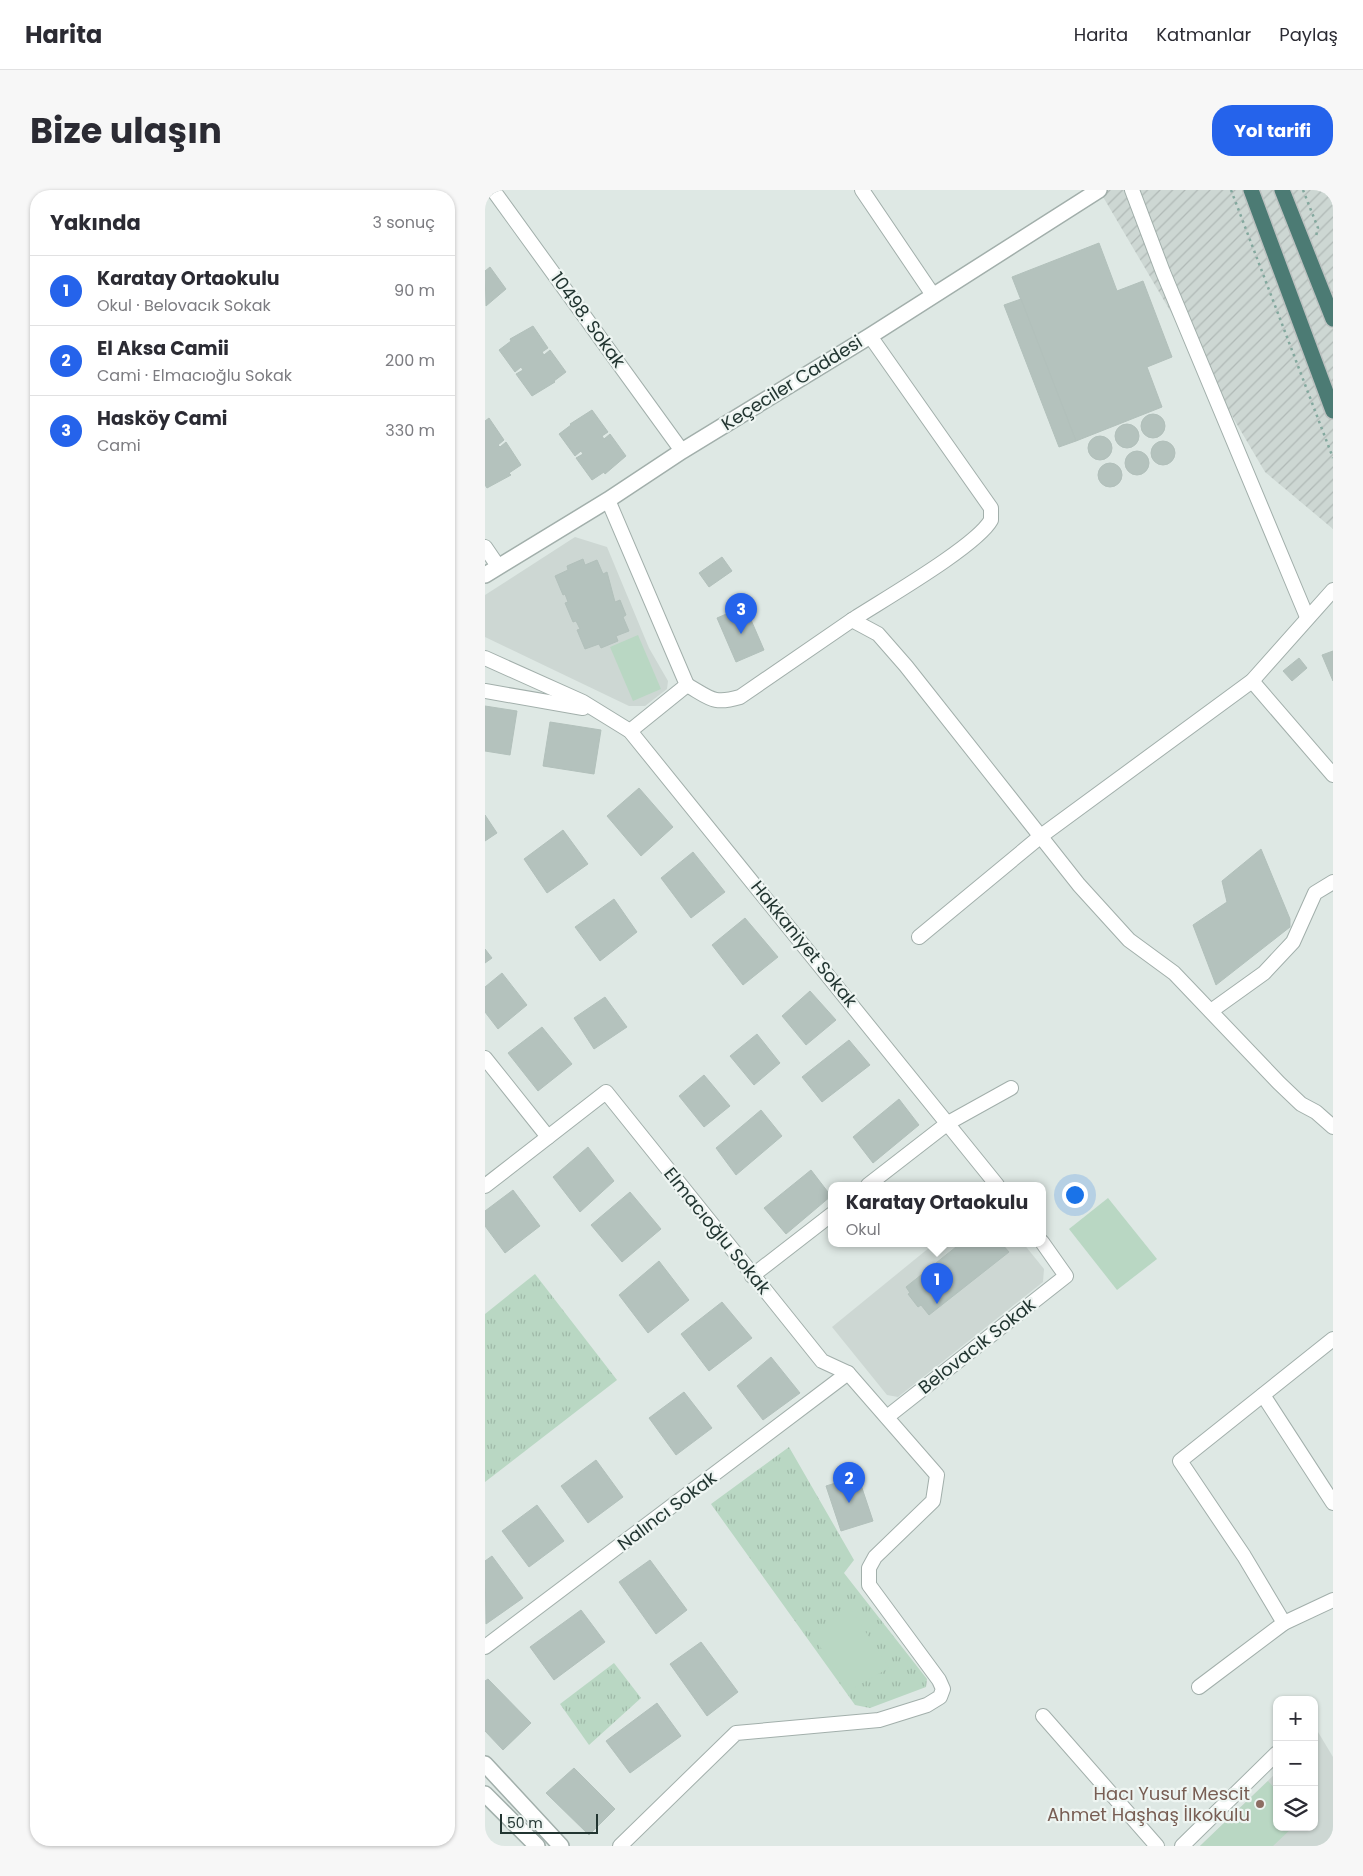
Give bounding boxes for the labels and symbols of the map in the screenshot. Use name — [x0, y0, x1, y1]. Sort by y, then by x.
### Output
street label: 10498. Sokak — [545, 267, 632, 373]
street label: Keçeciler Caddesi — [716, 329, 867, 436]
pin: 3 — [725, 593, 757, 634]
street label: Hakkaniyet Sokak — [745, 875, 864, 1013]
street label: Elmacıoğlu Sokak — [658, 1162, 777, 1300]
your location — [1062, 1182, 1088, 1208]
pin: 1 — [921, 1263, 953, 1304]
street label: Belovacık Sokak — [913, 1291, 1041, 1399]
pin: 2 — [833, 1462, 865, 1503]
street label: Nalıncı Sokak — [612, 1465, 722, 1556]
place label: Hacı Yusuf Mescit Ahmet Haşhaş İlkokulu — [1047, 1781, 1250, 1827]
marker: Hacı Yusuf Mescit Ahmet Haşhaş İlkokulu — [1254, 1798, 1266, 1810]
scale bar — [500, 1811, 597, 1834]

